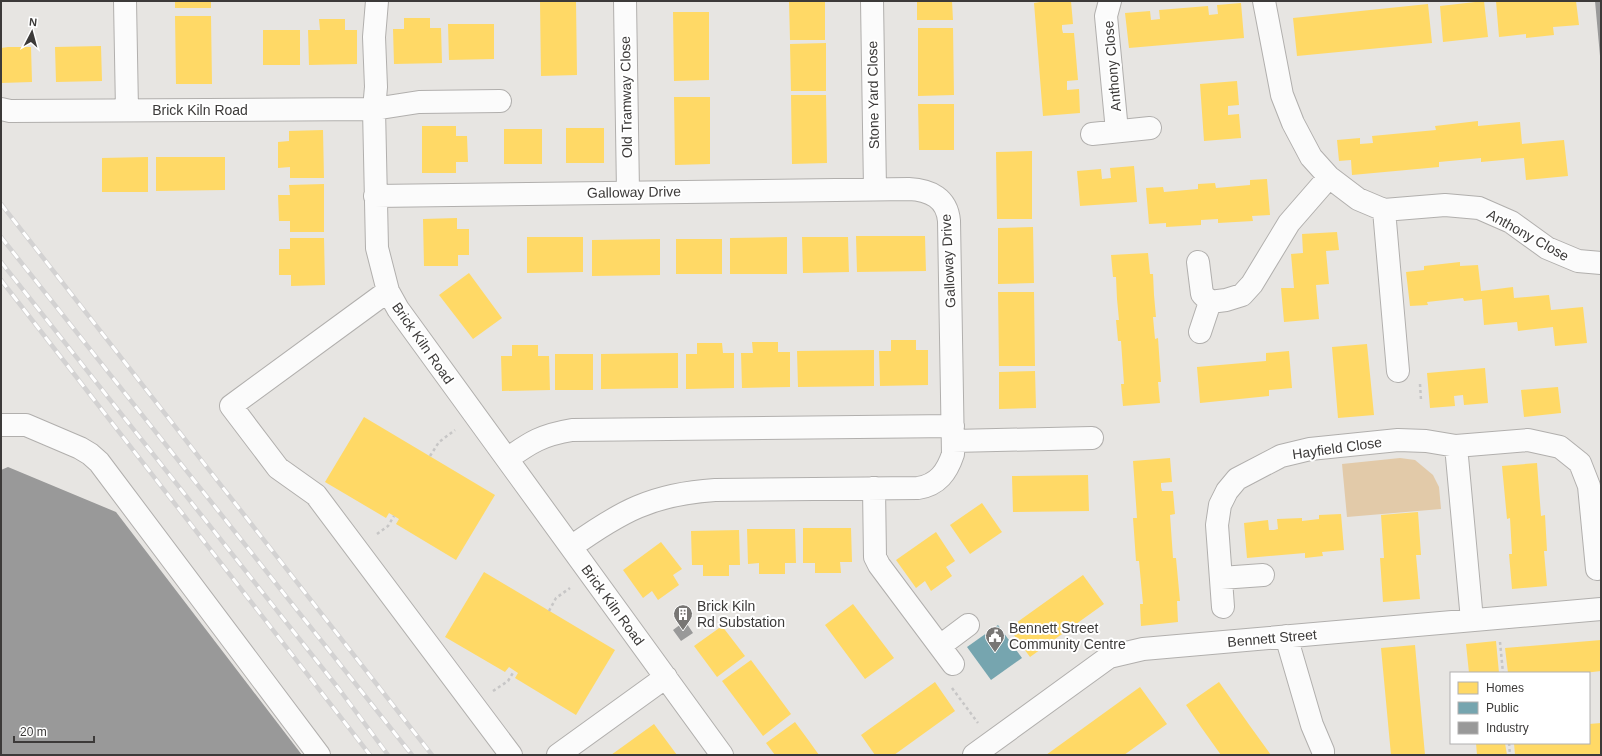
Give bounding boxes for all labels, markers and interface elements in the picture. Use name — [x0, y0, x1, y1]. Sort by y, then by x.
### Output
north arrow — [12, 12, 52, 52]
text: N — [28, 16, 38, 28]
street label: Anthony Close — [1100, 20, 1124, 112]
street label: Old Tramway Close — [617, 36, 635, 158]
street label: Stone Yard Close — [864, 40, 882, 149]
street label: Brick Kiln Road — [152, 102, 248, 118]
street label: Galloway Drive — [587, 183, 681, 201]
street label: Anthony Close — [1484, 206, 1572, 264]
street label: Galloway Drive — [938, 213, 958, 308]
street label: Brick Kiln Road — [389, 299, 457, 387]
street label: Hayfield Close — [1291, 434, 1383, 462]
street label: Brick Kiln Road — [578, 562, 648, 648]
place label: Brick Kiln Rd Substation — [697, 598, 785, 630]
building icon: Brick Kiln Rd Substation — [672, 603, 694, 631]
place label: Bennett Street Community Centre — [1009, 620, 1126, 652]
public building icon: Bennett Street Community Centre — [984, 625, 1006, 653]
street label: Bennett Street — [1227, 626, 1317, 650]
legend — [1450, 672, 1590, 744]
text: Homes — [1486, 681, 1524, 695]
text: Public — [1486, 701, 1519, 715]
scale bar — [14, 718, 94, 744]
text: Industry — [1486, 721, 1529, 735]
text: 20 m — [20, 725, 47, 739]

